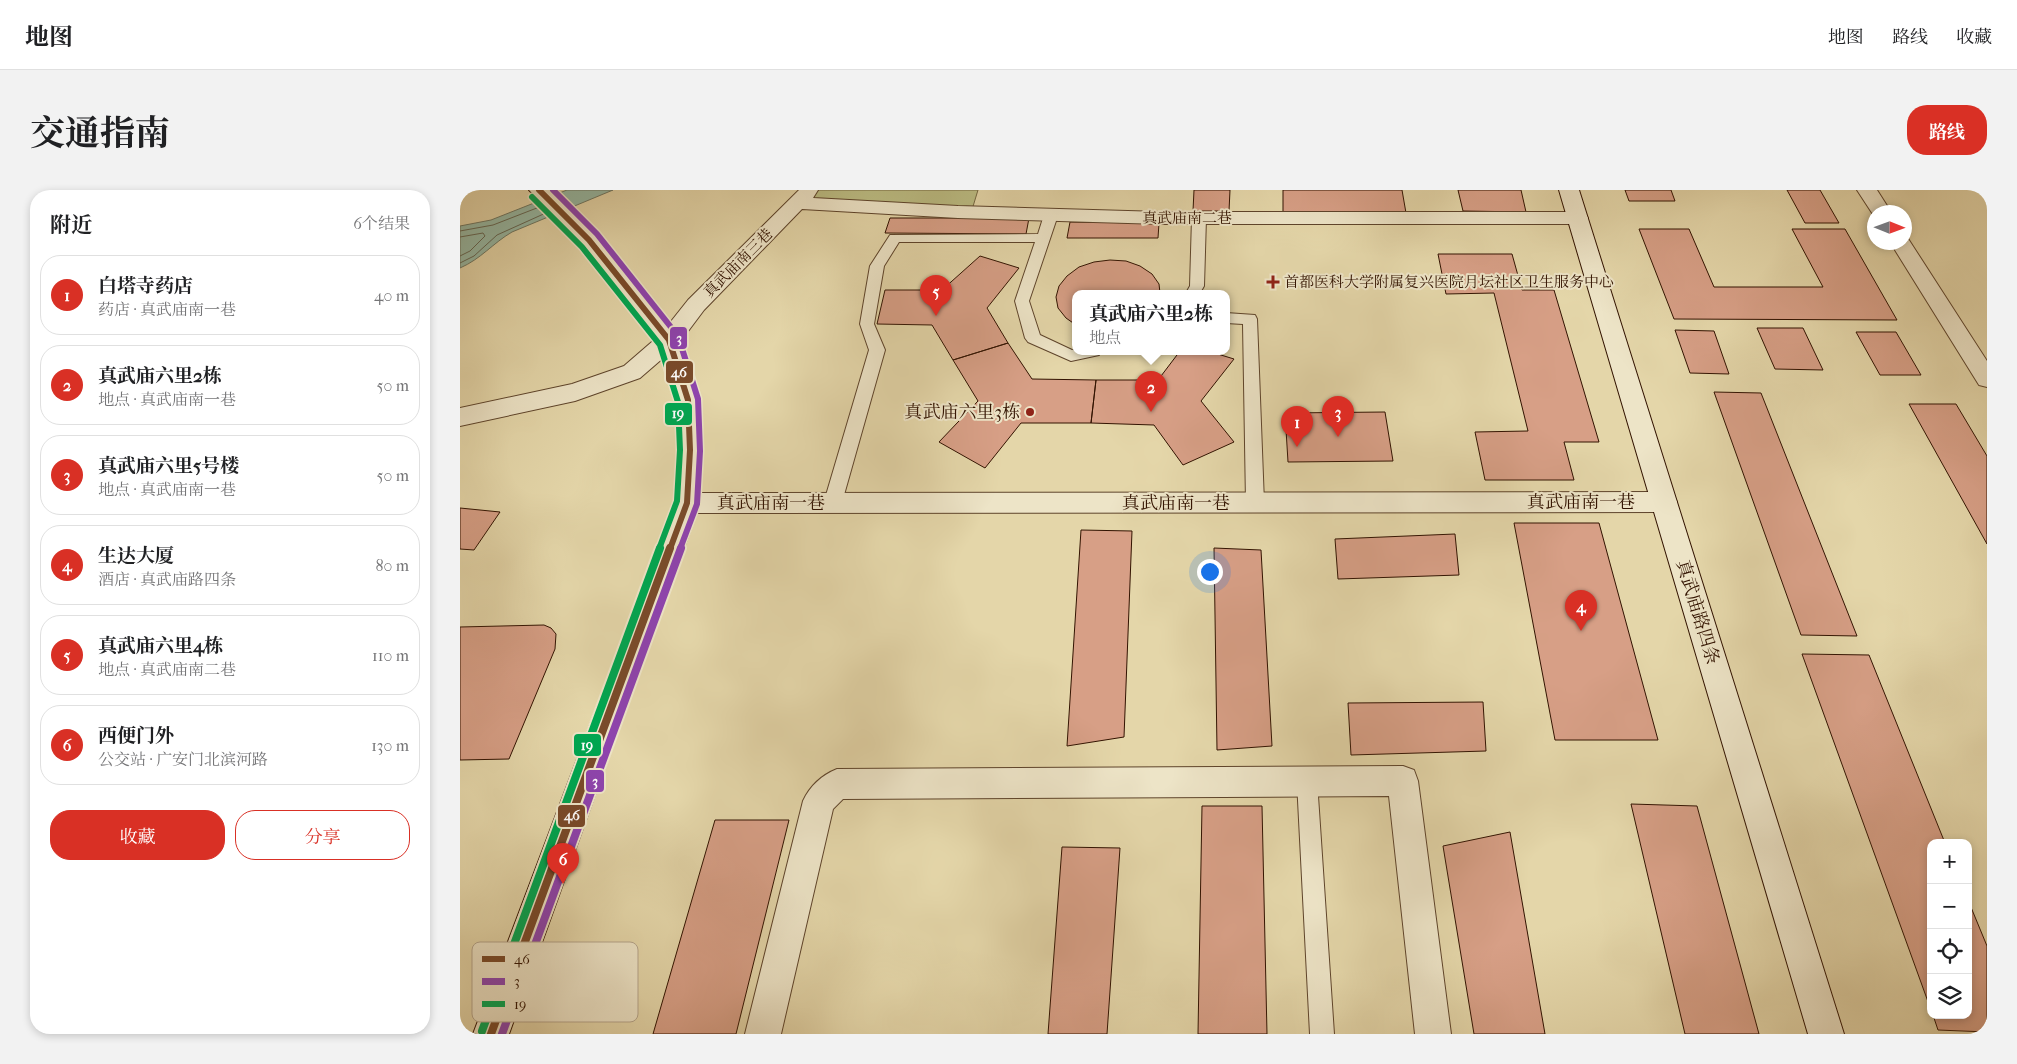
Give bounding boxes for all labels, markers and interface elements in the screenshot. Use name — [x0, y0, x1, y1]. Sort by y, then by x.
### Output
text: 地图 — [25, 23, 73, 51]
text: 地图 — [1828, 27, 1864, 48]
text: 路线 — [1892, 27, 1928, 48]
text: 收藏 — [1956, 27, 1992, 48]
button: 路线 — [1907, 105, 1987, 155]
text: 交通指南 — [30, 113, 170, 154]
north arrow — [1867, 205, 1912, 250]
street label: 真武庙南二巷 — [1142, 209, 1232, 227]
text: 附近 — [50, 213, 92, 237]
text: 6个结果 — [353, 214, 410, 233]
street label: 真武庙南三巷 — [700, 225, 776, 301]
place label: 首都医科大学附属复兴医院月坛社区卫生服务中心 — [1284, 273, 1614, 291]
text: 白塔寺药店 — [98, 275, 193, 297]
pin: 5 — [920, 275, 952, 316]
marker: 首都医科大学附属复兴医院月坛社区卫生服务中心 — [1266, 275, 1280, 289]
text: 1 — [64, 286, 70, 305]
text: 40 m — [374, 286, 409, 305]
popup — [1072, 290, 1230, 355]
text: 药店 · 真武庙南一巷 — [98, 300, 236, 319]
text: 真武庙六里2栋 — [1089, 303, 1213, 325]
line badge: 3 — [669, 326, 688, 350]
text: 地点 — [1089, 328, 1121, 347]
text: 3 — [676, 330, 682, 347]
line badge: 46 — [665, 360, 694, 384]
text: 46 — [670, 364, 687, 381]
text: 真武庙六里2栋 — [98, 365, 222, 387]
pin: 2 — [1135, 371, 1167, 412]
text: 2 — [63, 376, 71, 395]
text: 50 m — [377, 376, 409, 395]
text: 地点 · 真武庙南一巷 — [98, 390, 236, 409]
pin: 3 — [1322, 396, 1354, 437]
line badge: 19 — [664, 402, 693, 426]
place label: 真武庙六里3栋 — [905, 402, 1020, 423]
text: 19 — [672, 405, 684, 422]
marker: 真武庙六里3栋 — [1024, 406, 1036, 418]
pin: 1 — [1281, 406, 1313, 447]
text: 真武庙六里5号楼 — [98, 455, 239, 477]
text: 3 — [64, 466, 70, 485]
text: 50 m — [377, 466, 409, 485]
text: 地点 · 真武庙南一巷 — [98, 480, 236, 499]
street label: 真武庙南一巷 — [1527, 492, 1635, 513]
street label: 真武庙南一巷 — [717, 493, 825, 514]
street label: 真武庙南一巷 — [1122, 493, 1230, 514]
text: 生达大厦 — [98, 545, 174, 567]
text: 4 — [62, 556, 72, 575]
text: 80 m — [375, 556, 409, 575]
street label: 真武庙路四条 — [1672, 557, 1723, 667]
your location — [1197, 559, 1223, 585]
text: 酒店 · 真武庙路四条 — [98, 570, 236, 589]
pin: 4 — [1565, 590, 1597, 631]
text: 真武庙六里4栋 — [98, 635, 223, 657]
text: 5 — [64, 646, 70, 665]
text: 110 m — [372, 646, 409, 665]
text: 地点 · 真武庙南二巷 — [98, 660, 236, 679]
text: 西便门外 — [98, 725, 174, 747]
line badge: 19 — [573, 733, 602, 757]
text: 6 — [63, 736, 71, 755]
text: 130 m — [371, 736, 409, 755]
text: 19 — [581, 737, 593, 754]
text: 公交站 · 广安门北滨河路 — [98, 750, 268, 769]
line badge: 3 — [585, 769, 605, 793]
text: 3 — [592, 773, 598, 790]
line badge: 46 — [557, 804, 586, 828]
text: 46 — [563, 807, 580, 824]
button: 收藏 — [50, 810, 225, 860]
button: 分享 — [235, 810, 410, 860]
map controls — [1927, 839, 1972, 1019]
button: + — [1927, 839, 1972, 884]
pin: 6 — [547, 843, 579, 884]
button: − — [1927, 884, 1972, 929]
button: locate — [1927, 929, 1972, 974]
legend — [472, 942, 638, 1022]
text: 46 — [514, 951, 530, 968]
text: 3 — [514, 973, 520, 990]
button: layers — [1927, 974, 1972, 1019]
text: 19 — [514, 996, 526, 1013]

